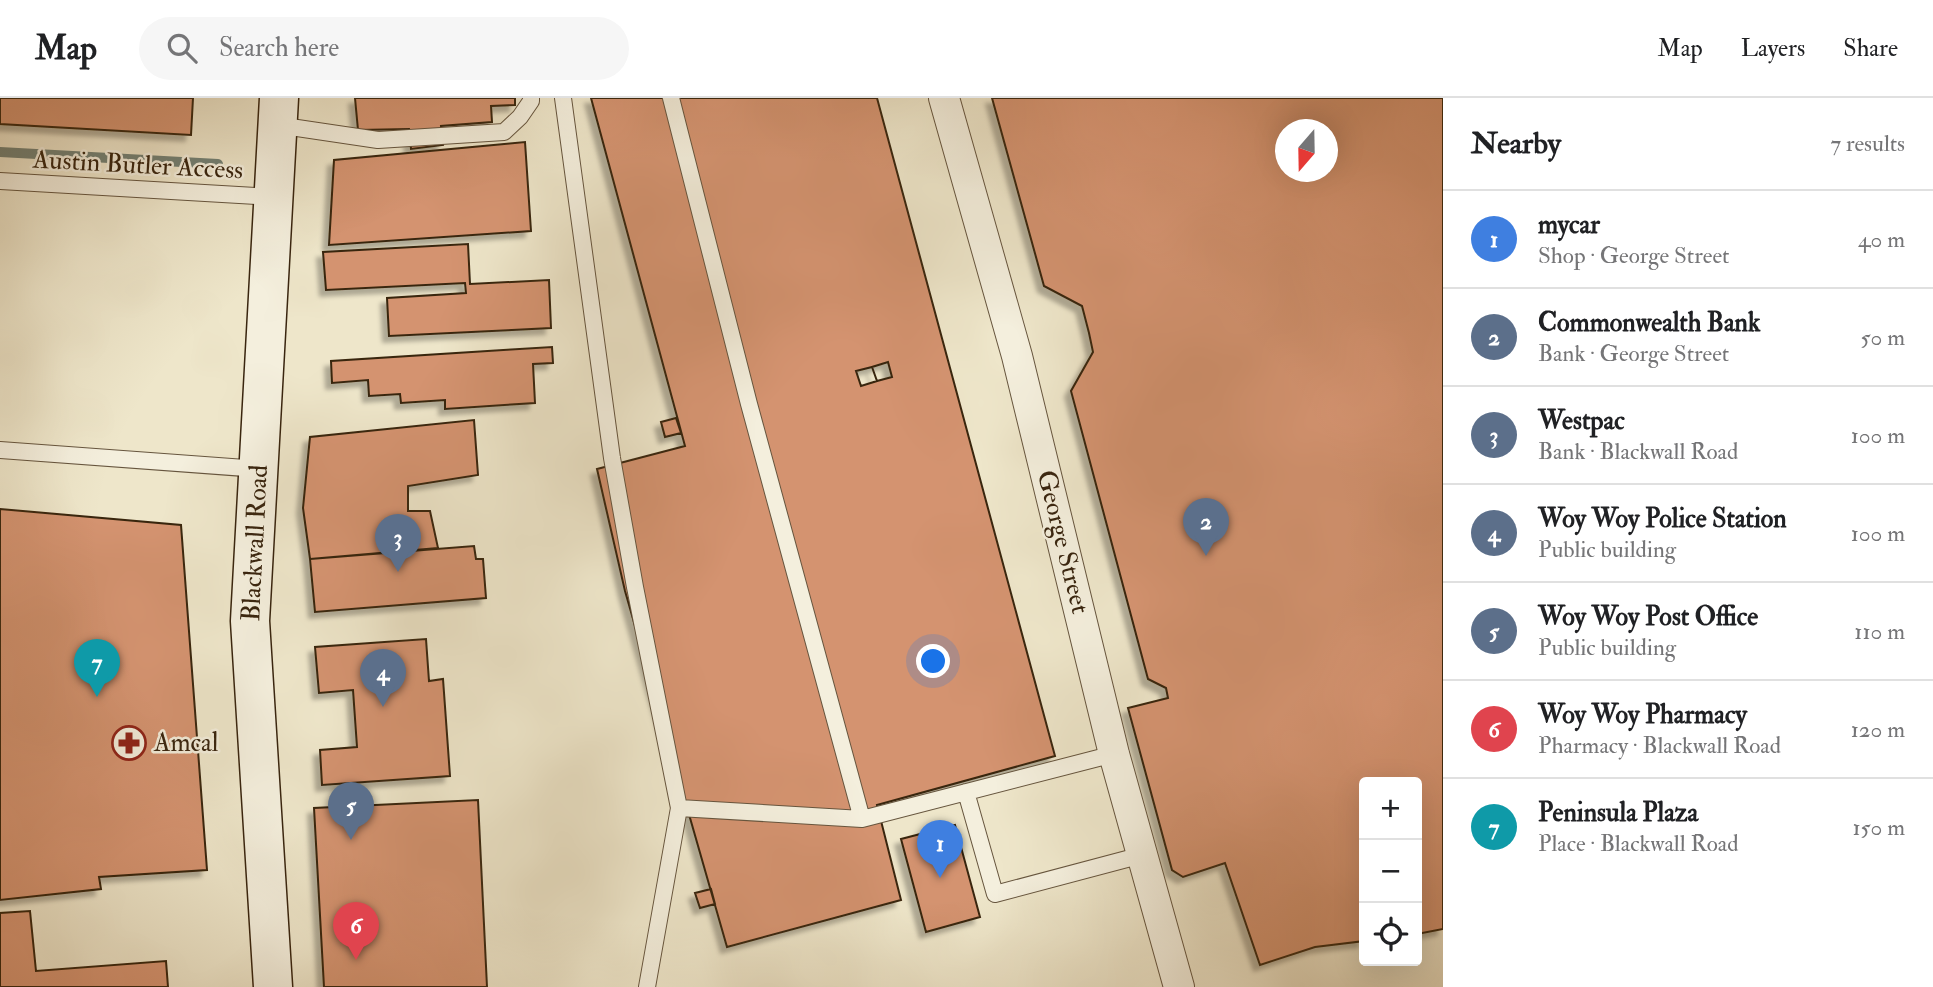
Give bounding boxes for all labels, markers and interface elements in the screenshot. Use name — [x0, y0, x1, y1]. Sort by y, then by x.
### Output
search box — [139, 17, 629, 80]
text: Map — [35, 28, 97, 69]
icon: search — [163, 29, 201, 67]
text: Search here — [219, 32, 339, 64]
text: Map — [1658, 33, 1703, 64]
text: Layers — [1741, 33, 1805, 64]
text: Share — [1843, 33, 1898, 64]
north arrow — [1275, 119, 1338, 182]
text: Nearby — [1471, 125, 1561, 162]
text: 7 results — [1831, 129, 1905, 158]
street label: Austin Butler Access — [31, 143, 244, 186]
text: mycar — [1538, 209, 1600, 241]
text: 1 — [1490, 225, 1498, 254]
text: 40 m — [1858, 225, 1905, 254]
text: Shop · George Street — [1538, 241, 1729, 270]
text: Commonwealth Bank — [1538, 307, 1760, 339]
text: 2 — [1488, 323, 1500, 352]
text: 50 m — [1861, 323, 1905, 352]
text: Bank · George Street — [1538, 339, 1729, 368]
text: Westpac — [1538, 405, 1625, 437]
text: 3 — [1490, 421, 1498, 450]
text: 100 m — [1851, 421, 1905, 450]
text: Bank · Blackwall Road — [1538, 437, 1738, 466]
street label: Blackwall Road — [235, 464, 275, 622]
street label: George Street — [1030, 467, 1096, 617]
pin: 2 — [1183, 498, 1229, 556]
text: Woy Woy Police Station — [1538, 503, 1787, 535]
pin: 3 — [375, 514, 421, 572]
text: 4 — [1488, 519, 1500, 548]
text: 100 m — [1851, 519, 1905, 548]
text: Public building — [1538, 535, 1676, 564]
text: Woy Woy Post Office — [1538, 601, 1758, 633]
text: 5 — [1489, 617, 1499, 646]
text: 110 m — [1854, 617, 1905, 646]
text: Public building — [1538, 633, 1676, 662]
pin: 7 — [74, 639, 120, 697]
your location — [916, 644, 950, 678]
pin: 4 — [360, 649, 406, 707]
text: Woy Woy Pharmacy — [1538, 699, 1747, 731]
text: 6 — [1488, 715, 1500, 744]
text: 120 m — [1851, 715, 1905, 744]
pharmacy icon: Amcal — [110, 724, 148, 762]
place label: Amcal — [153, 727, 219, 759]
text: Pharmacy · Blackwall Road — [1538, 731, 1781, 760]
map controls — [1359, 777, 1422, 966]
button: + — [1359, 777, 1422, 840]
pin: 5 — [328, 782, 374, 840]
text: Peninsula Plaza — [1538, 797, 1698, 829]
text: 7 — [1489, 813, 1499, 842]
text: 150 m — [1852, 813, 1905, 842]
pin: 1 — [917, 820, 963, 878]
text: Place · Blackwall Road — [1538, 829, 1739, 858]
button: − — [1359, 840, 1422, 903]
pin: 6 — [333, 902, 379, 960]
button: locate — [1359, 903, 1422, 966]

